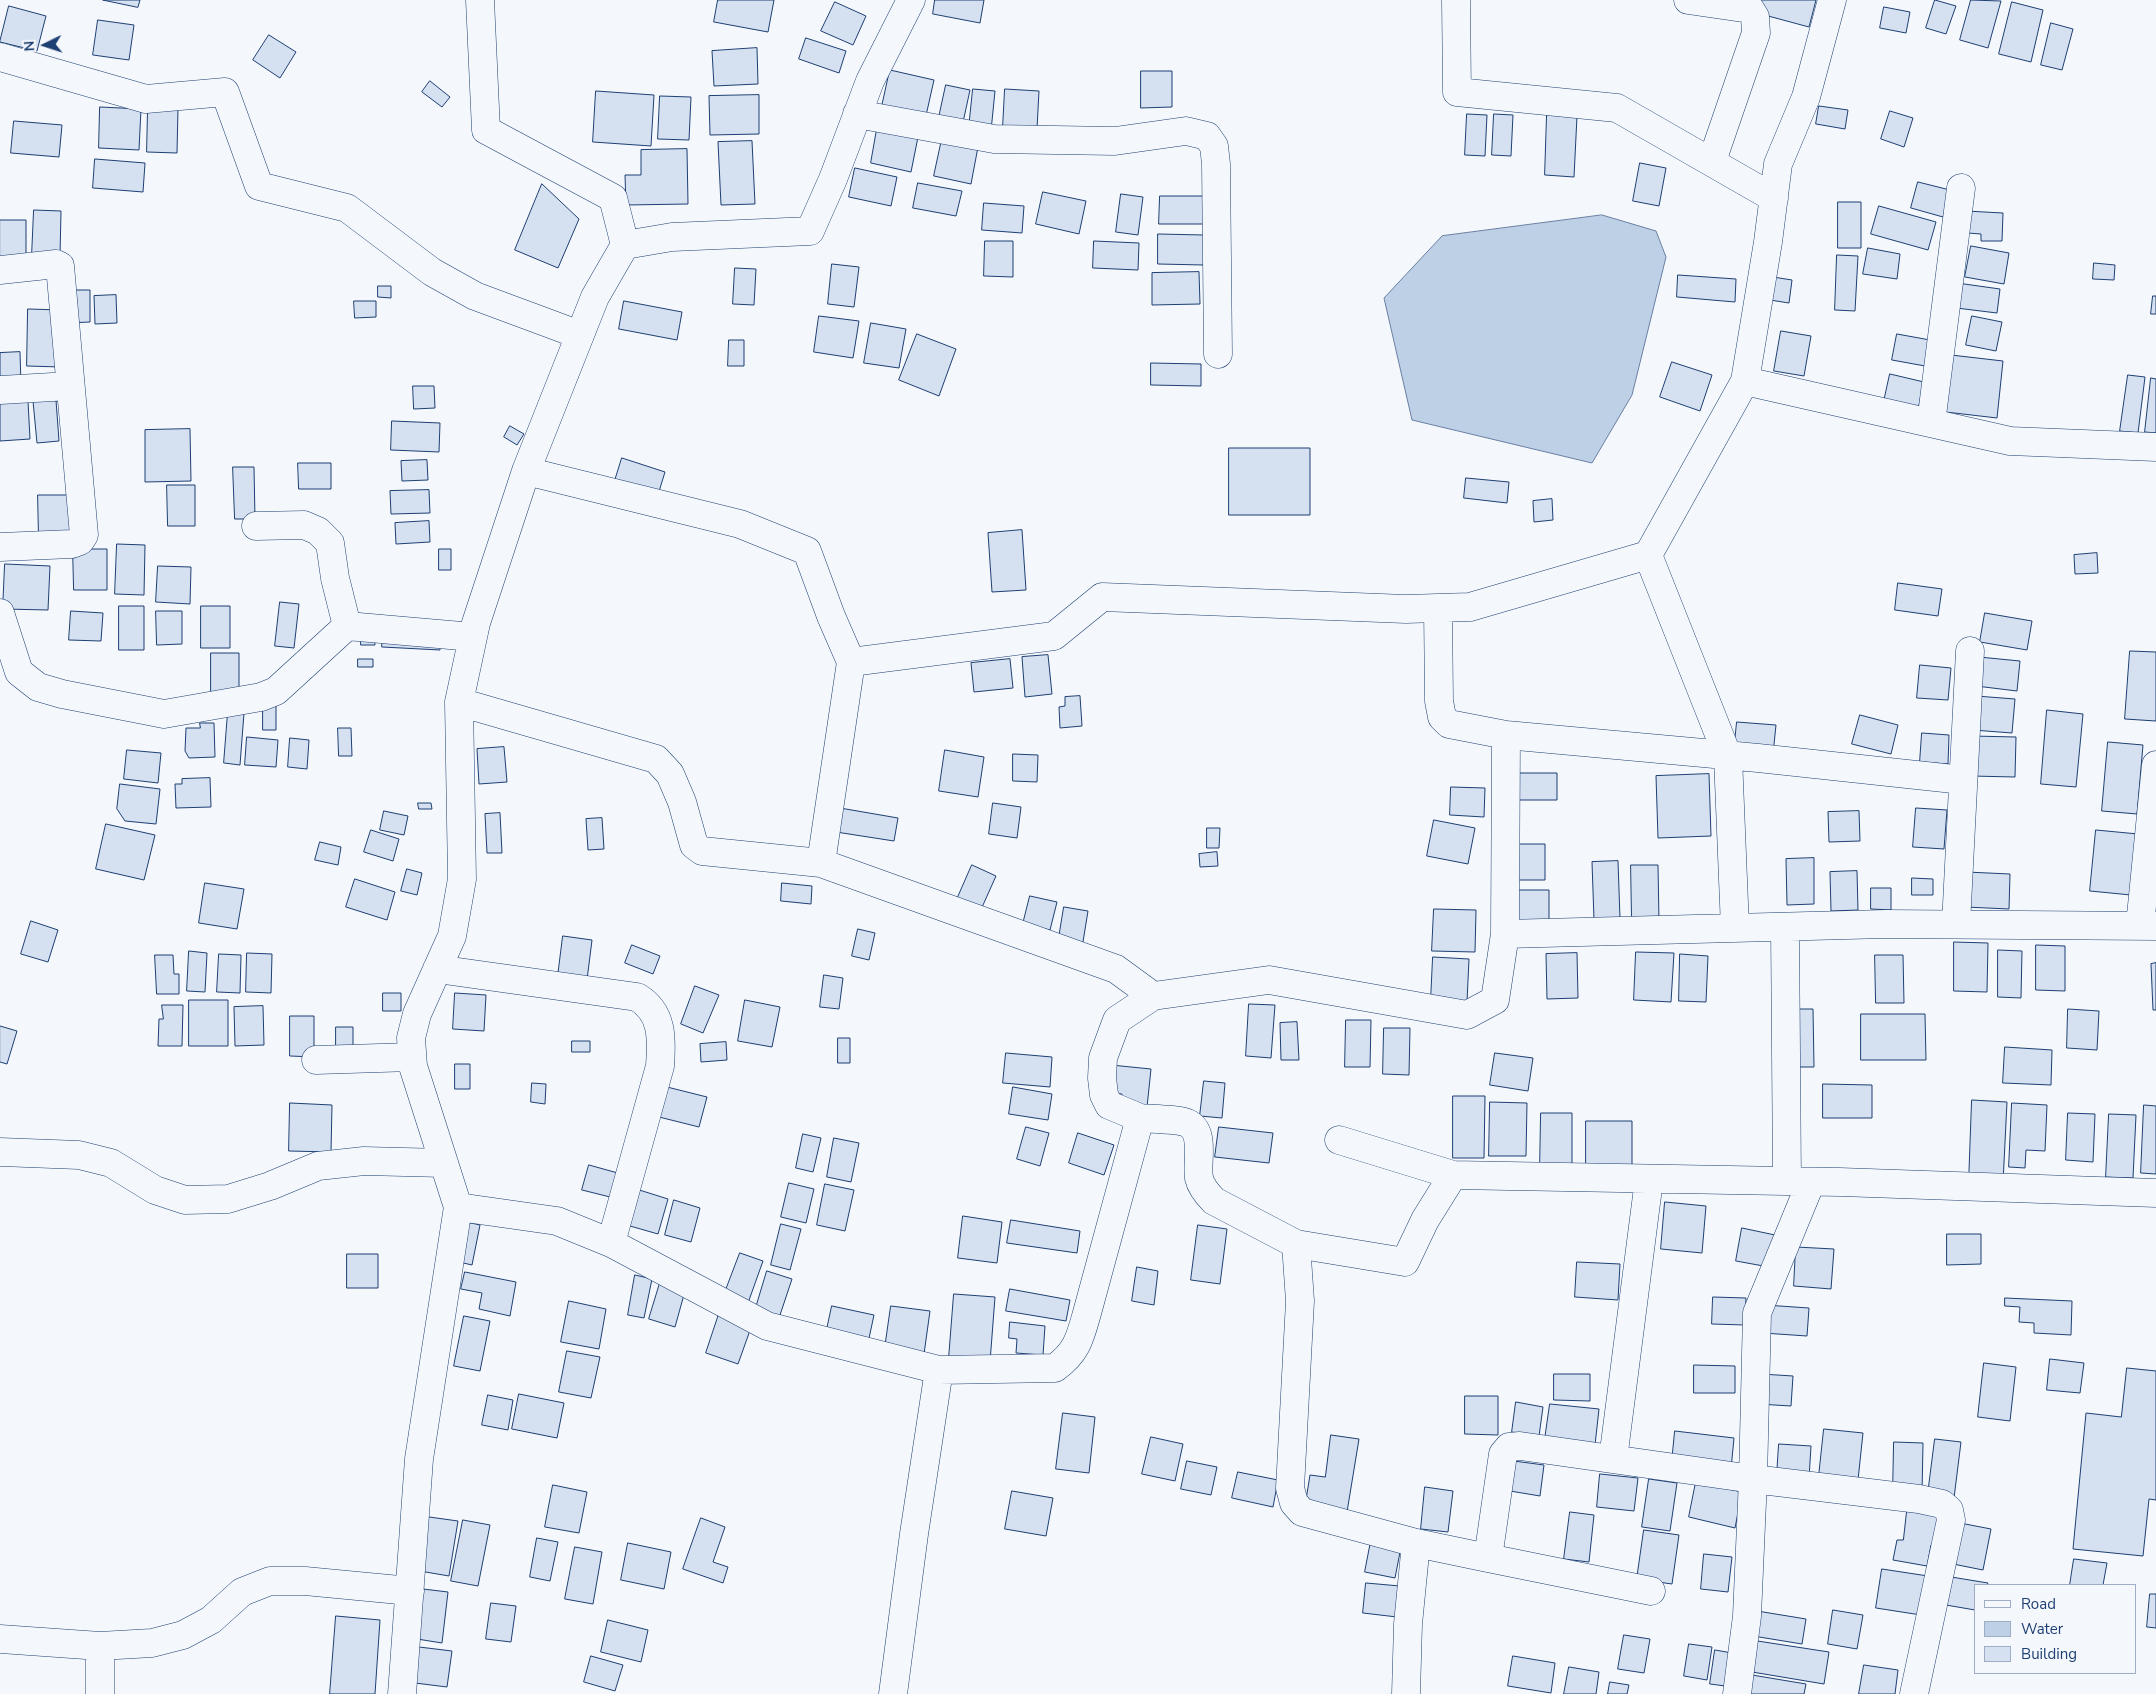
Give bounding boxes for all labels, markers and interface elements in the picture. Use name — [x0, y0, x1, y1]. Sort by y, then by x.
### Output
north arrow — [20, 20, 70, 70]
text: N — [20, 40, 39, 52]
legend — [1974, 1584, 2136, 1674]
text: Road — [2021, 1594, 2056, 1614]
text: Water — [2021, 1619, 2063, 1639]
text: Building — [2021, 1644, 2077, 1664]

